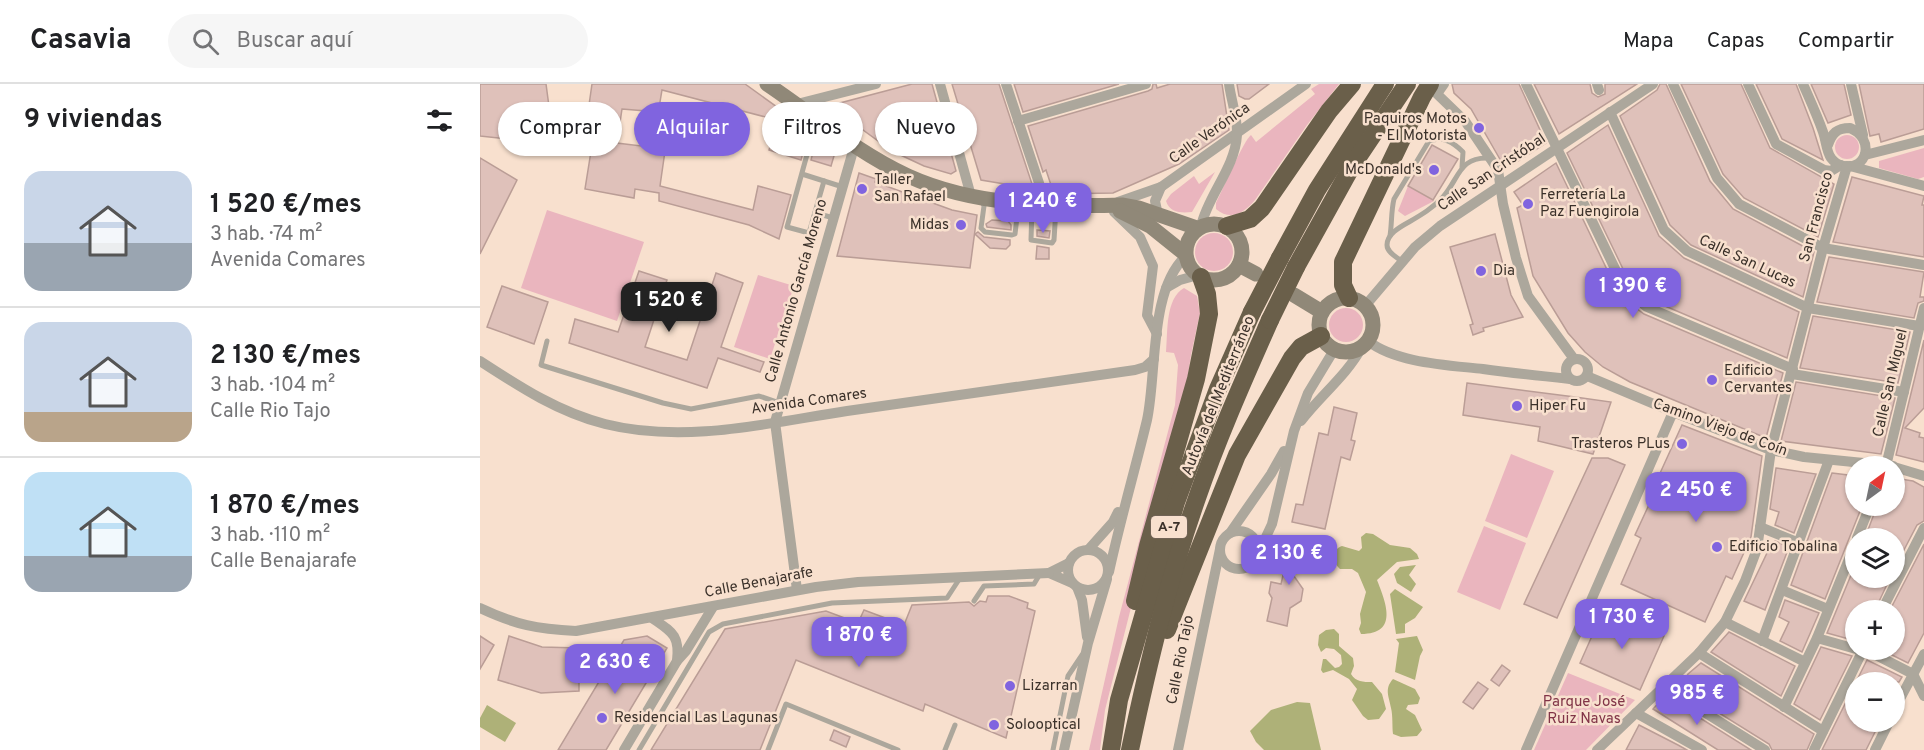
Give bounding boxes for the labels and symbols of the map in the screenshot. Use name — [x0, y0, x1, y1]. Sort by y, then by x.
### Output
street label: Calle Verónica — [1166, 99, 1254, 169]
place label: Paquiros Motos - El Motorista — [1364, 110, 1467, 146]
marker: Paquiros Motos - El Motorista — [1472, 121, 1486, 135]
street label: Calle San Cristóbal — [1434, 130, 1550, 216]
place label: McDonald's — [1345, 161, 1422, 180]
marker: McDonald's — [1427, 163, 1441, 177]
street label: San Francisco — [1796, 170, 1838, 264]
place label: Taller San Rafael — [874, 171, 946, 207]
marker: Taller San Rafael — [855, 182, 869, 196]
pin: 1 240 € — [988, 183, 1098, 234]
place label: Ferretería La Paz Fuengirola — [1540, 186, 1639, 222]
street label: Calle Antonio García Moreno — [762, 197, 832, 385]
marker: Ferretería La Paz Fuengirola — [1521, 197, 1535, 211]
place label: Midas — [910, 216, 949, 235]
marker: Midas — [954, 218, 968, 232]
street label: Calle San Lucas — [1695, 231, 1799, 293]
place label: Dia — [1493, 262, 1515, 281]
marker: Dia — [1474, 264, 1488, 278]
pin: 1 390 € — [1578, 268, 1688, 319]
pin: 1 520 € — [614, 282, 724, 333]
street label: Autovía del Mediterráneo — [1178, 313, 1260, 479]
street label: Calle San Miguel — [1869, 327, 1913, 439]
place label: Edificio Cervantes — [1724, 362, 1792, 398]
marker: Edificio Cervantes — [1705, 373, 1719, 387]
street label: Avenida Comares — [750, 384, 868, 420]
street label: Camino Viejo de Coín — [1650, 395, 1790, 461]
place label: Hiper Fu — [1529, 397, 1586, 416]
marker: Hiper Fu — [1510, 399, 1524, 413]
place label: Trasteros PLus — [1571, 435, 1670, 454]
marker: Trasteros PLus — [1675, 437, 1689, 451]
north arrow — [1845, 456, 1905, 516]
pin: 2 450 € — [1641, 472, 1751, 523]
road number: A-7 — [1151, 516, 1187, 538]
pin: 2 130 € — [1234, 535, 1344, 586]
place label: Edificio Tobalina — [1729, 538, 1838, 557]
marker: Edificio Tobalina — [1710, 540, 1724, 554]
street label: Calle Benajarafe — [703, 563, 815, 603]
pin: 1 730 € — [1567, 599, 1677, 650]
street label: Calle Rio Tajo — [1163, 614, 1199, 706]
pin: 1 870 € — [804, 617, 914, 668]
pin: 2 630 € — [560, 644, 670, 695]
pin: 985 € — [1655, 675, 1739, 726]
place label: Lizarran — [1022, 677, 1078, 696]
marker: Lizarran — [1003, 679, 1017, 693]
park label: Parque José Ruiz Navas — [1543, 693, 1625, 729]
place label: Residencial Las Lagunas — [614, 709, 778, 728]
marker: Residencial Las Lagunas — [595, 711, 609, 725]
place label: Solooptical — [1006, 716, 1081, 735]
marker: Solooptical — [987, 718, 1001, 732]

